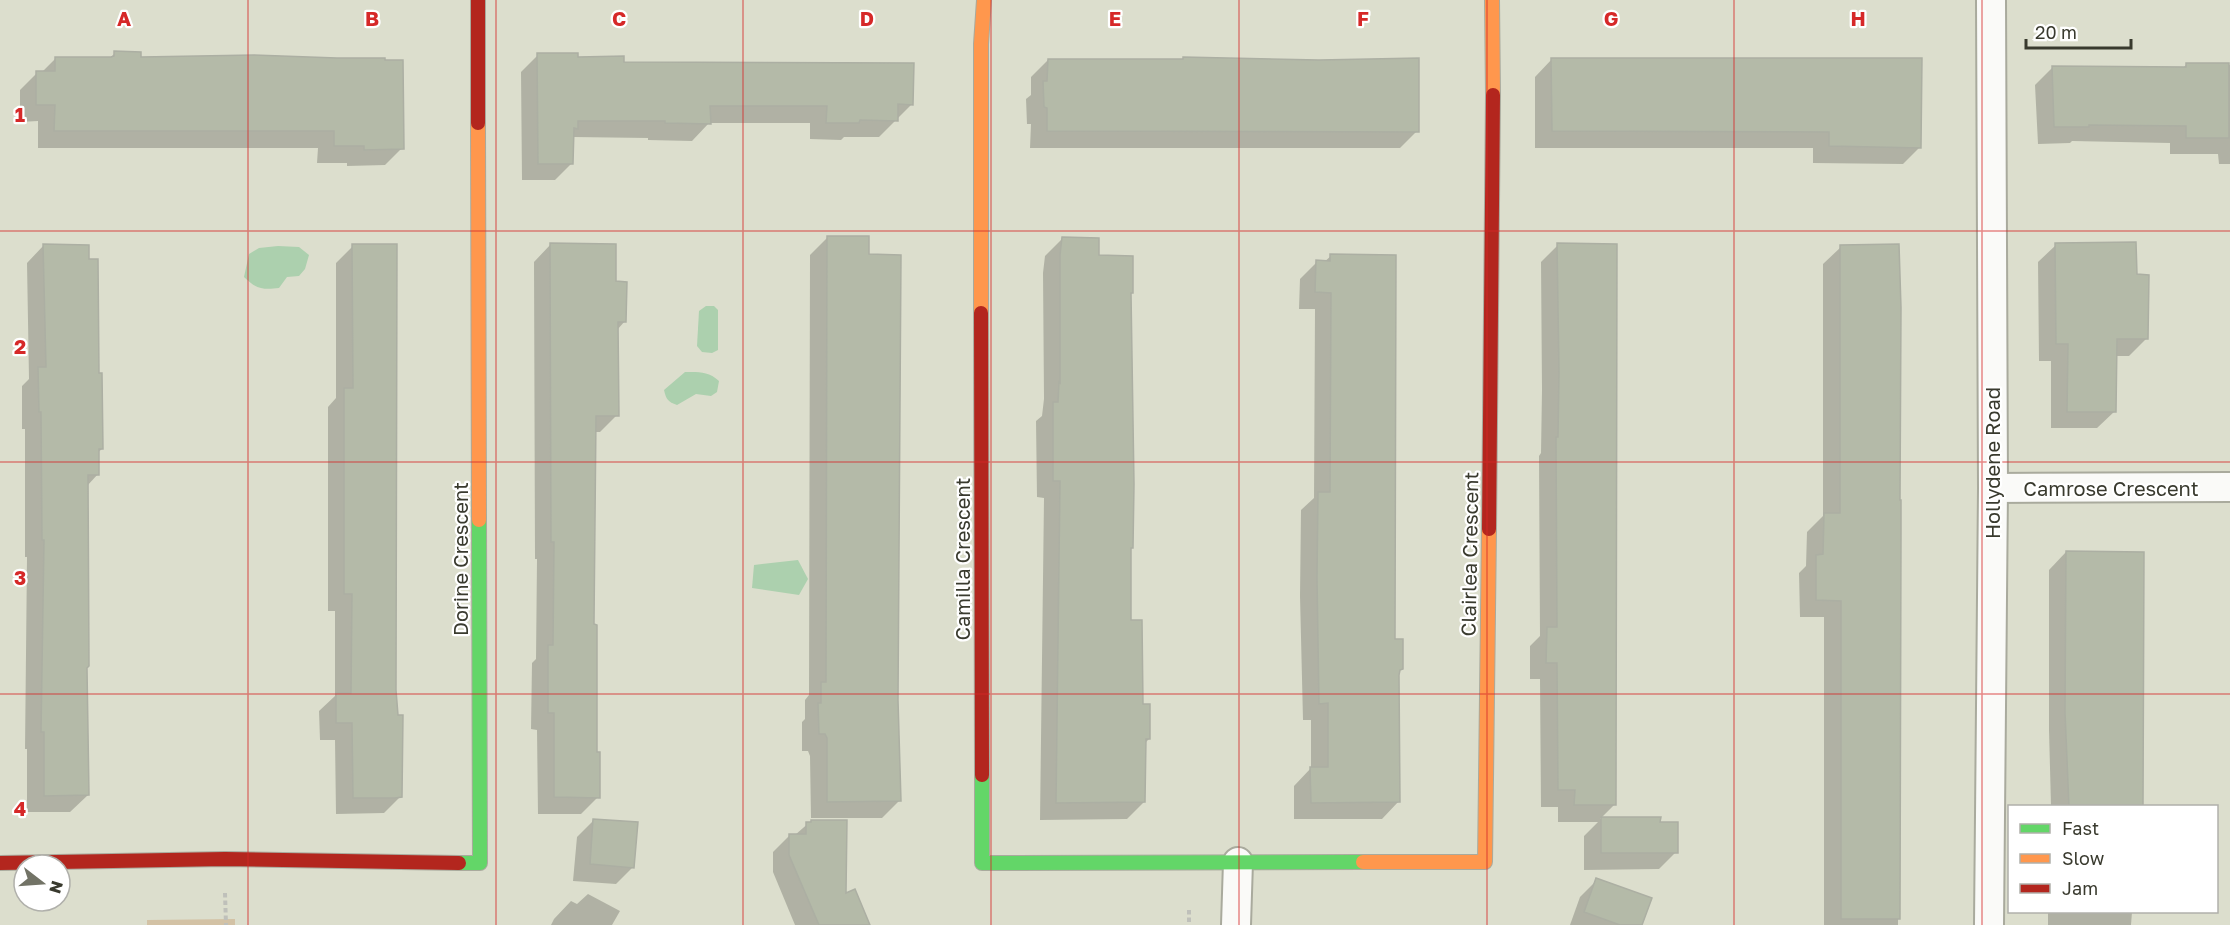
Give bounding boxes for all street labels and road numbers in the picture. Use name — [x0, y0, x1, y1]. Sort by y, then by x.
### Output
street label: Hollydene Road — [1980, 387, 2004, 539]
street label: Clairlea Crescent — [1456, 472, 1482, 636]
street label: Camrose Crescent — [2023, 476, 2199, 500]
street label: Camilla Crescent — [950, 477, 974, 641]
street label: Dorine Crescent — [448, 482, 472, 636]

